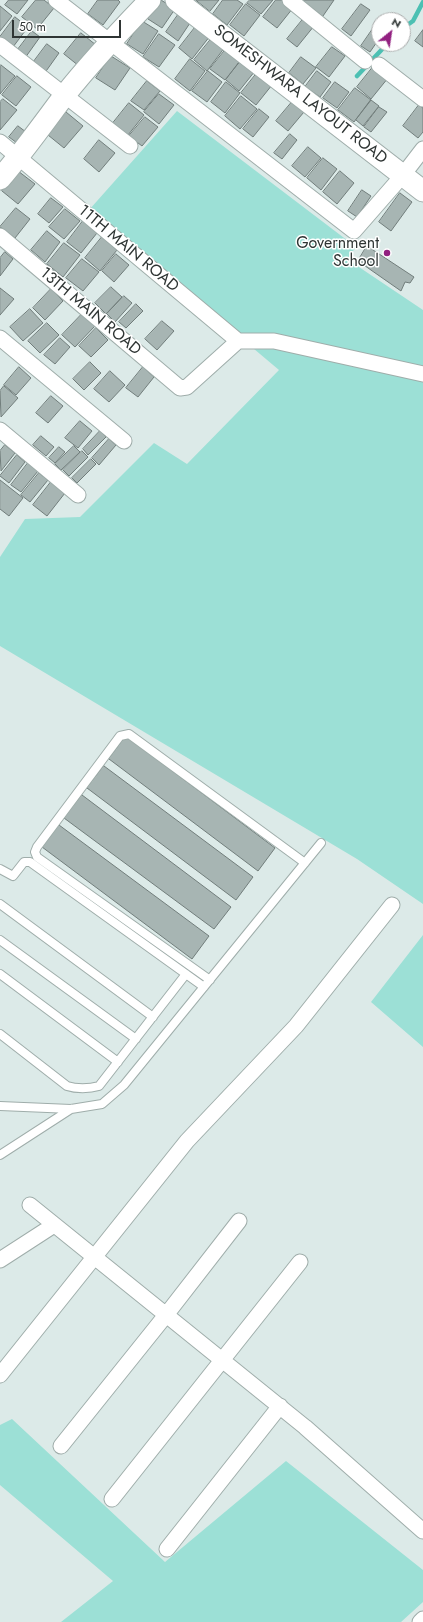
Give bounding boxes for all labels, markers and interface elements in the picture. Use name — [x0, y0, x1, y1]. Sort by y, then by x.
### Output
scale bar — [14, 12, 123, 38]
north arrow — [371, 12, 411, 52]
text: N — [389, 13, 404, 32]
text: 50 m — [19, 18, 46, 36]
street label: SOMESHWARA LAYOUT ROAD — [209, 21, 391, 169]
street label: 11TH MAIN ROAD — [74, 201, 182, 297]
place label: Government School — [296, 234, 379, 272]
marker: Government School — [382, 248, 392, 258]
street label: 13TH MAIN ROAD — [35, 264, 145, 360]

